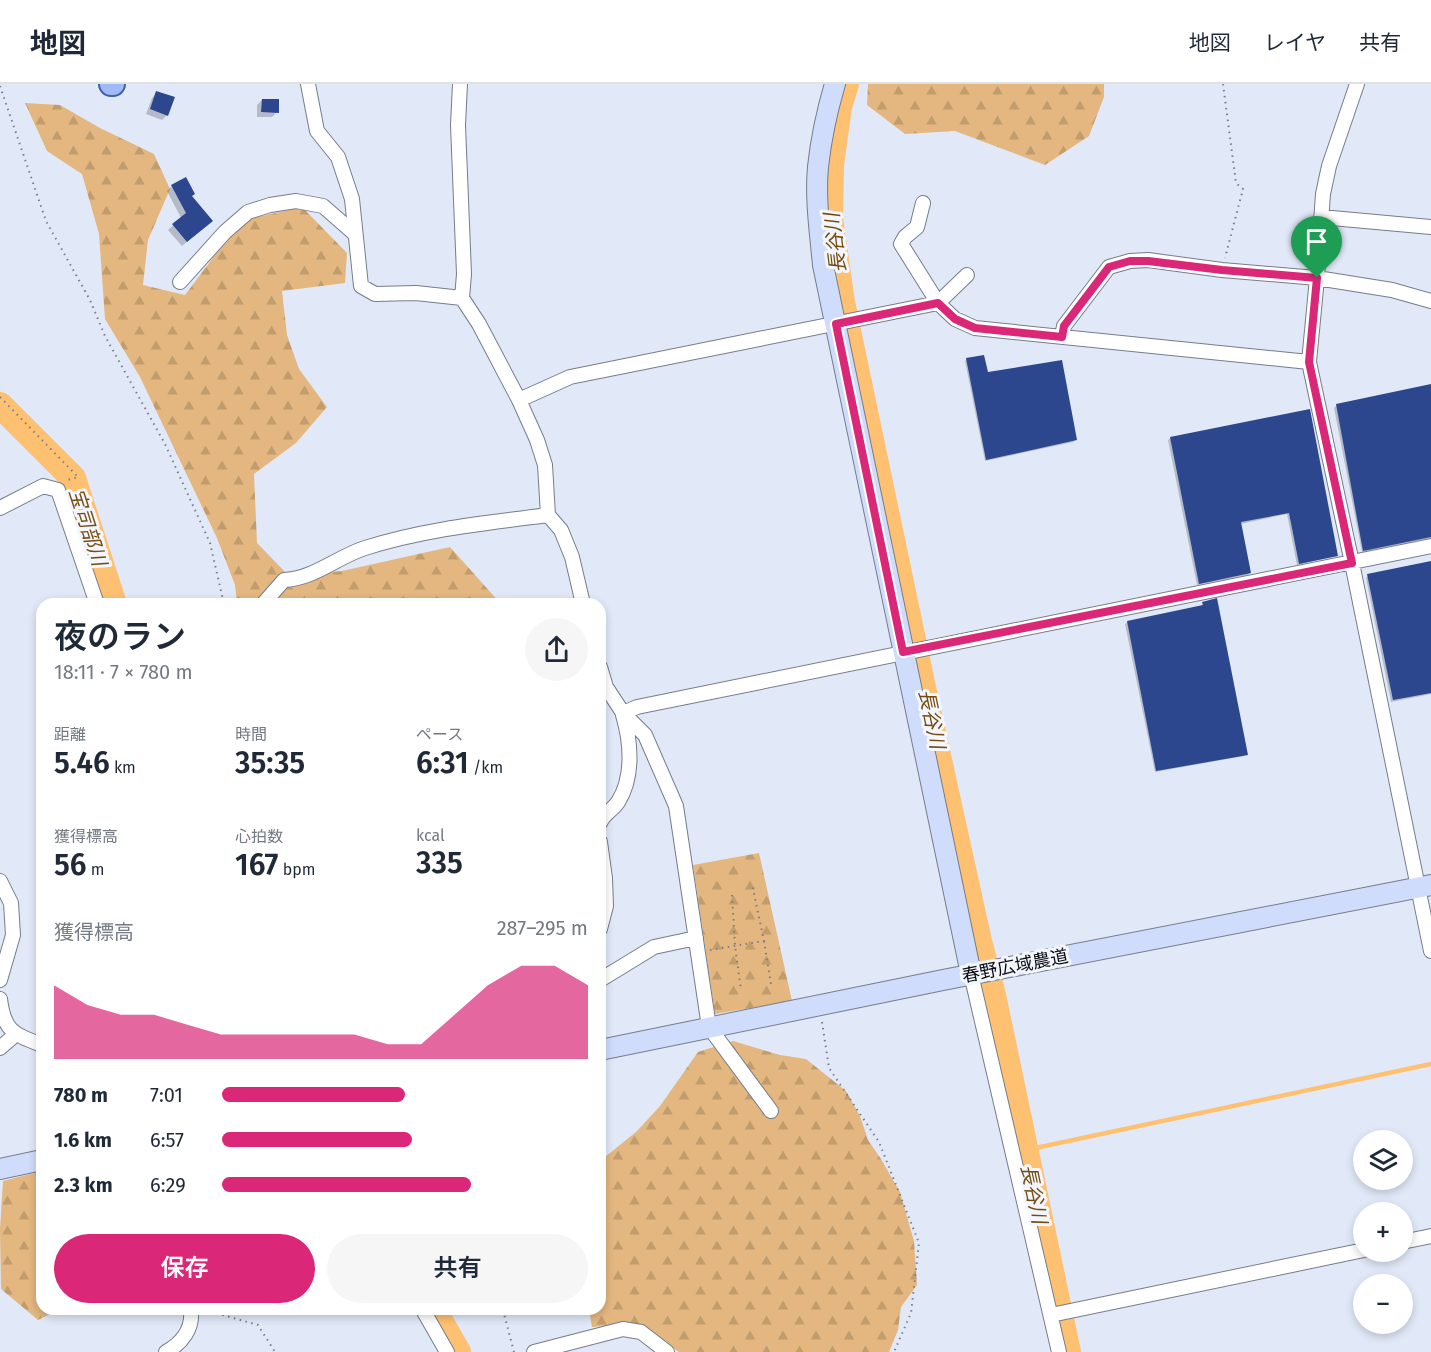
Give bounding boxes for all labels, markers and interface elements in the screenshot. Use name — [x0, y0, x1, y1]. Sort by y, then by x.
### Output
text: 地図 — [30, 27, 86, 60]
text: 地図 — [1189, 30, 1231, 56]
text: レイヤ — [1264, 30, 1326, 56]
text: 共有 — [1359, 30, 1401, 56]
water label: 長谷川 — [819, 210, 851, 274]
pin — [1291, 216, 1342, 278]
icon: arrive — [1300, 225, 1333, 258]
water label: 宝司部川 — [64, 485, 112, 571]
text: 夜のラン — [54, 617, 186, 657]
button: share — [525, 618, 588, 681]
text: 18:11 · 7 × 780 m — [54, 660, 193, 684]
water label: 長谷川 — [914, 687, 950, 753]
text: 距離 — [54, 725, 86, 744]
text: 時間 — [235, 725, 267, 744]
text: ペース — [416, 725, 463, 744]
text: 5.46 — [54, 745, 110, 781]
text: 35:35 — [235, 745, 305, 781]
text: 6:31 — [416, 745, 469, 781]
text: km — [110, 758, 136, 777]
text: /km — [469, 758, 503, 777]
text: kcal — [416, 826, 445, 845]
text: 獲得標高 — [54, 827, 118, 846]
text: 心拍数 — [235, 827, 283, 846]
text: 335 — [416, 845, 463, 881]
text: 56 — [54, 847, 87, 883]
text: 167 — [235, 847, 278, 883]
text: m — [87, 860, 104, 879]
text: bpm — [278, 860, 315, 879]
text: 287–295 m — [497, 916, 588, 940]
text: 獲得標高 — [54, 920, 134, 944]
street label: 春野広域農道 — [960, 945, 1070, 987]
text: 780 m — [54, 1083, 108, 1107]
text: 7:01 — [150, 1083, 183, 1107]
text: 1.6 km — [54, 1128, 112, 1152]
text: 6:57 — [150, 1128, 184, 1152]
map controls — [1353, 1130, 1413, 1334]
button: layers — [1353, 1130, 1413, 1190]
water label: 長谷川 — [1016, 1162, 1052, 1228]
text: 2.3 km — [54, 1173, 113, 1197]
text: 6:29 — [150, 1173, 186, 1197]
button: + — [1353, 1202, 1413, 1262]
button: 保存 — [54, 1234, 315, 1303]
button: 共有 — [327, 1234, 588, 1303]
button: − — [1353, 1274, 1413, 1334]

